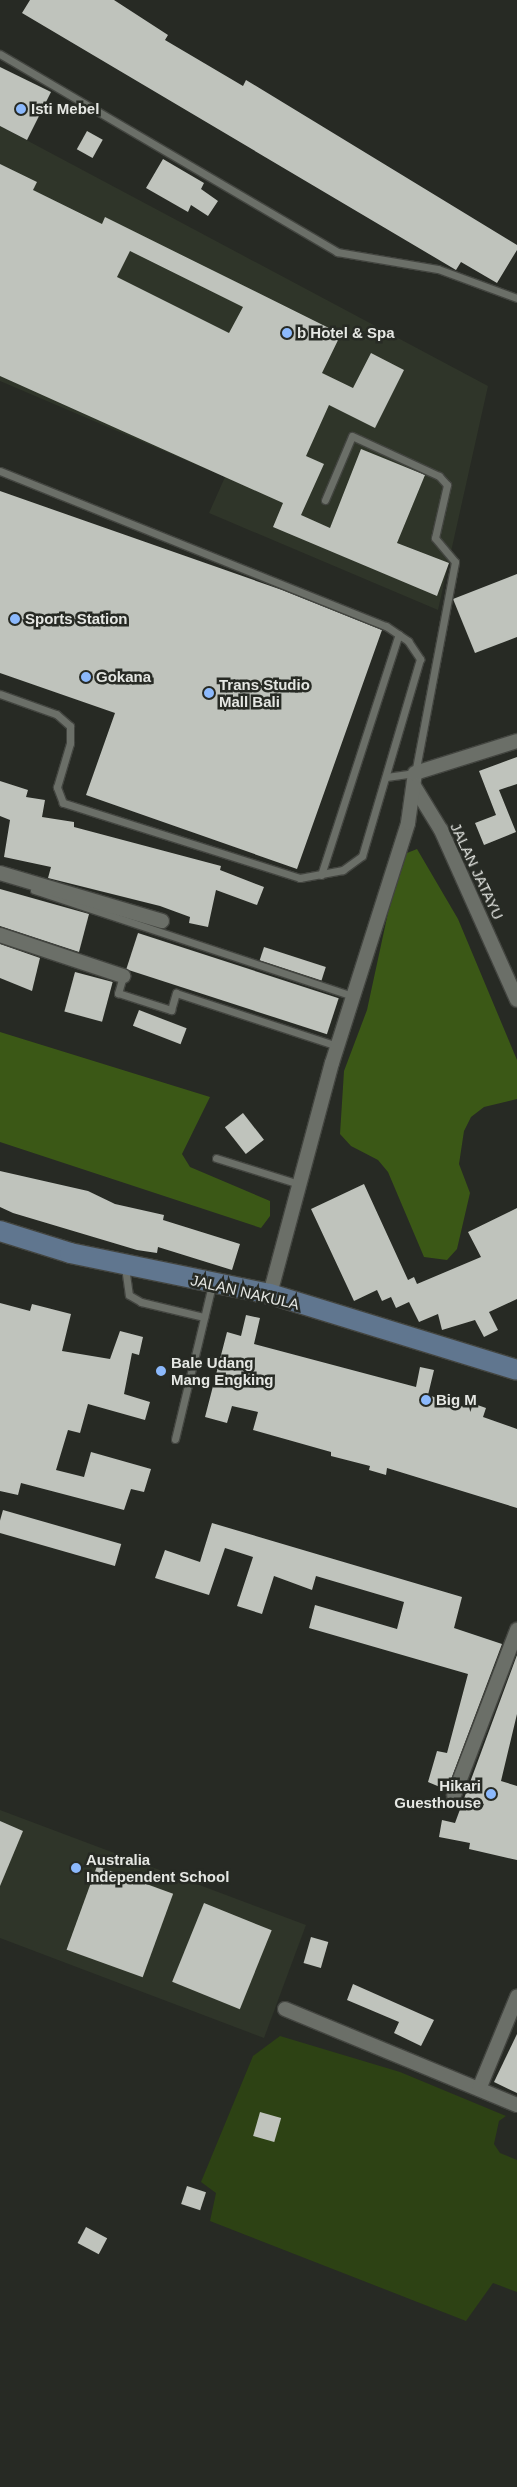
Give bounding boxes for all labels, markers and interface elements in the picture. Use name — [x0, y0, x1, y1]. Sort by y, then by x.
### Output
place label: Isti Mebel — [31, 100, 99, 118]
marker: Isti Mebel — [15, 103, 27, 115]
place label: b Hotel & Spa — [297, 324, 395, 342]
marker: b Hotel & Spa — [281, 327, 293, 339]
place label: Sports Station — [25, 610, 128, 628]
marker: Sports Station — [9, 613, 21, 625]
place label: Gokana — [96, 668, 151, 686]
marker: Gokana — [80, 671, 92, 683]
place label: Trans Studio Mall Bali — [219, 675, 310, 710]
marker: Trans Studio Mall Bali — [203, 687, 215, 699]
street label: JALAN JATAYU — [447, 820, 507, 922]
street label: JALAN NAKULA — [189, 1271, 301, 1313]
place label: Bale Udang Mang Engking — [171, 1353, 273, 1388]
marker: Bale Udang Mang Engking — [155, 1365, 167, 1377]
place label: Big M — [436, 1391, 477, 1409]
marker: Big M — [420, 1394, 432, 1406]
place label: Hikari Guesthouse — [394, 1776, 481, 1811]
marker: Hikari Guesthouse — [485, 1788, 497, 1800]
place label: Australia Independent School — [86, 1850, 229, 1885]
marker: Australia Independent School — [70, 1862, 82, 1874]

